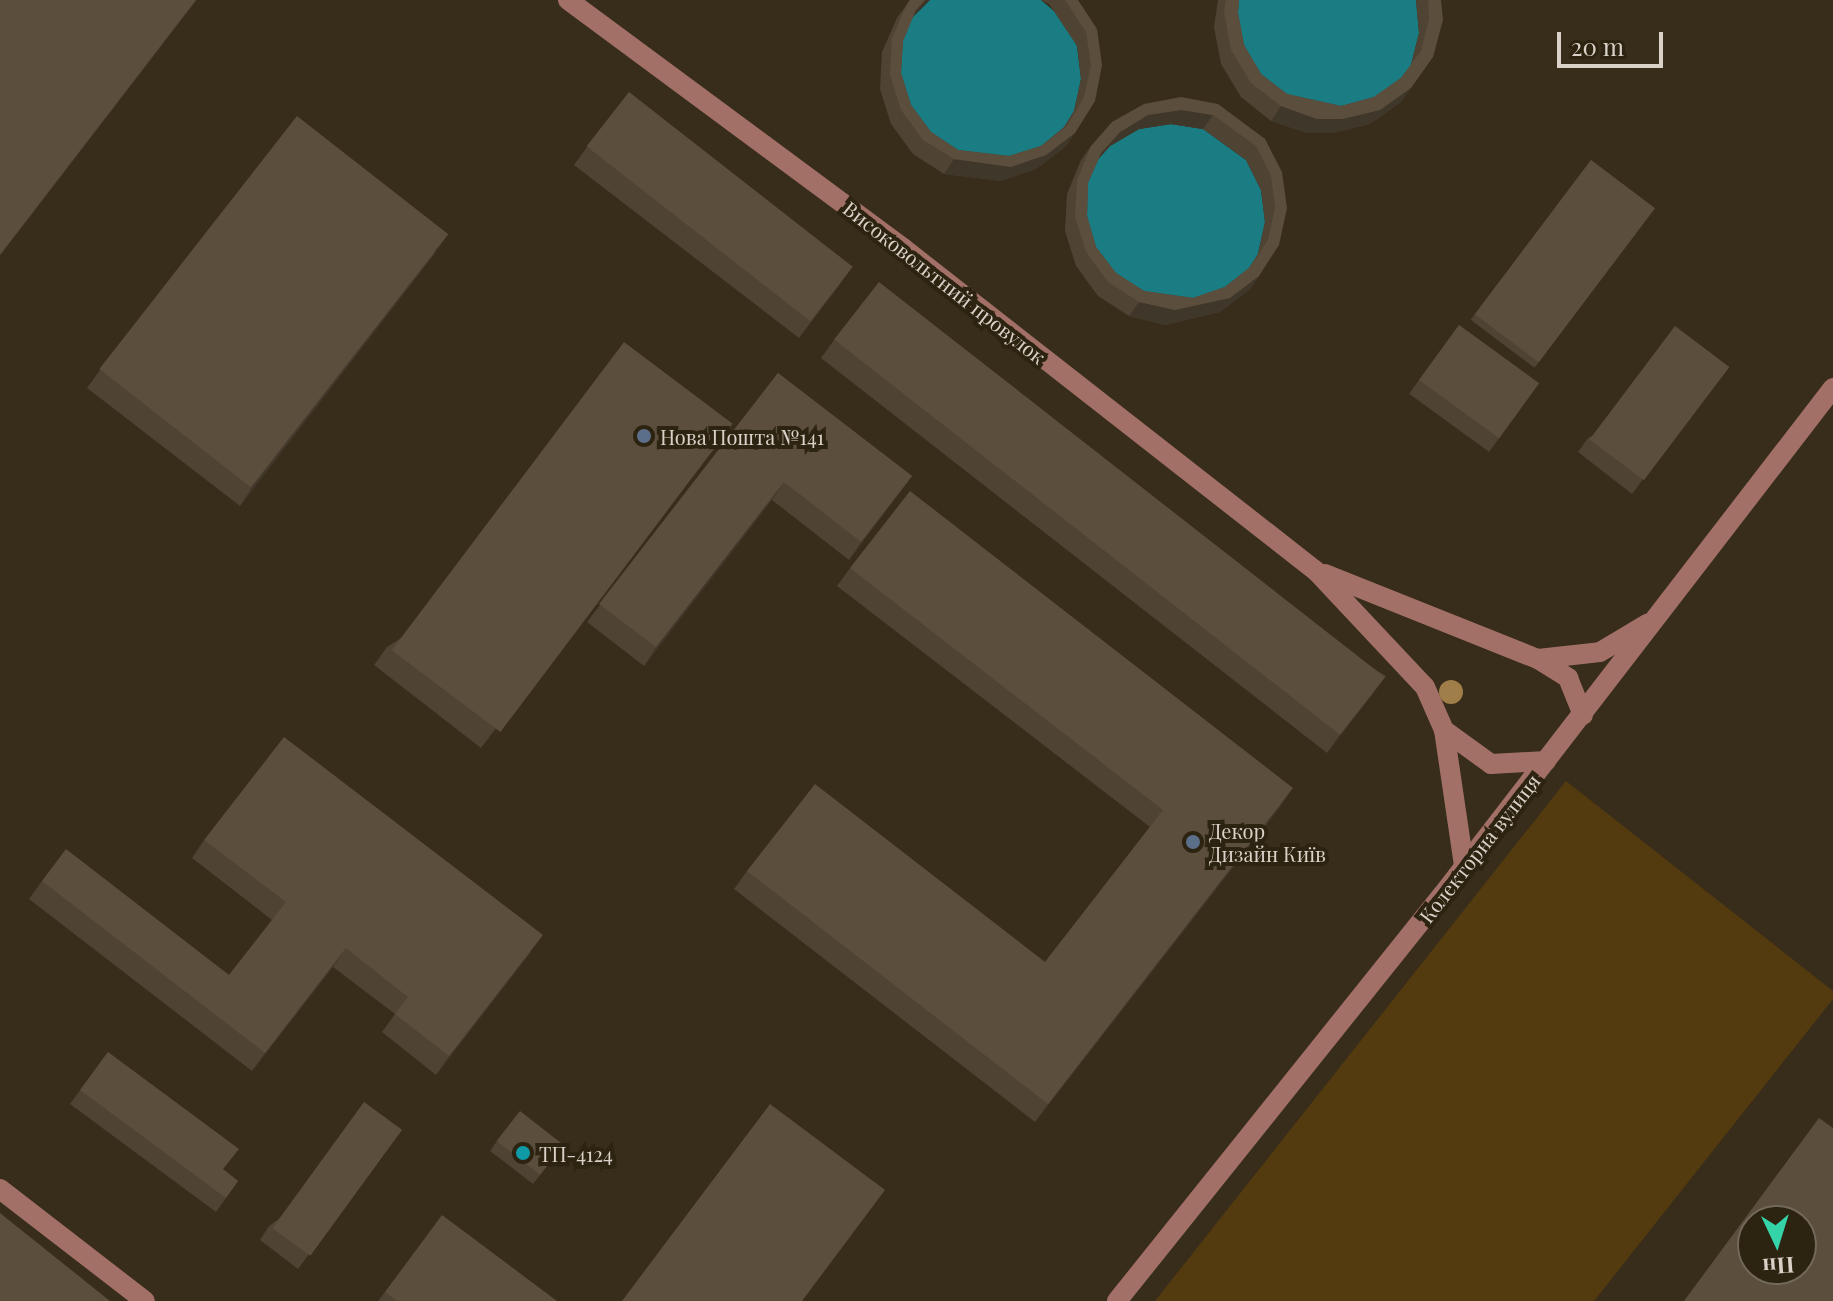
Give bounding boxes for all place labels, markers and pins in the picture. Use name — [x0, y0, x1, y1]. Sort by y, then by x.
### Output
place label: Нова Пошта №141 — [660, 424, 824, 448]
marker: Нова Пошта №141 — [635, 427, 653, 445]
place label: Декор Дизайн Київ — [1209, 818, 1326, 865]
marker: Декор Дизайн Київ — [1184, 833, 1202, 851]
place label: ТП-4124 — [539, 1141, 613, 1165]
marker: ТП-4124 — [514, 1144, 532, 1162]

